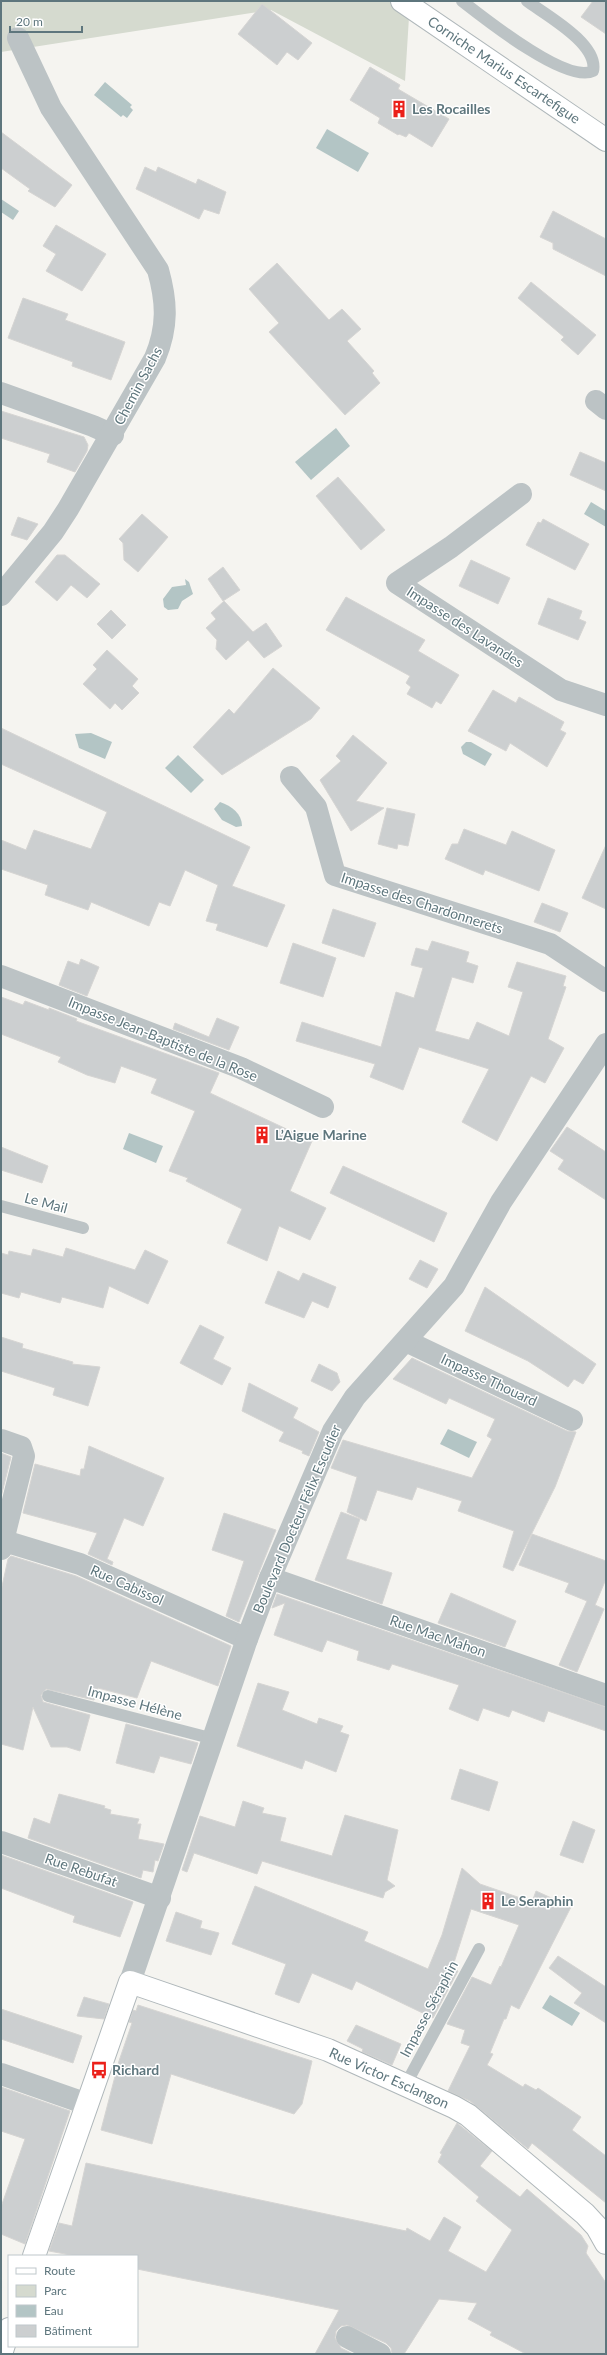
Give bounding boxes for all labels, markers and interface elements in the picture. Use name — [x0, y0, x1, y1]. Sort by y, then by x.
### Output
scale bar — [10, 8, 82, 34]
street label: Corniche Marius Escartefigue — [425, 12, 584, 127]
text: 20 m — [16, 14, 43, 29]
building icon: Les Rocailles — [389, 99, 409, 119]
place label: Les Rocailles — [412, 100, 491, 117]
street label: Chemin Sachs — [110, 344, 165, 428]
street label: Impasse des Lavandes — [404, 583, 527, 671]
street label: Impasse des Chardonnerets — [339, 868, 505, 937]
street label: Impasse Jean-Baptiste de la Rose — [66, 993, 260, 1084]
building icon: L’Aigue Marine — [252, 1125, 272, 1145]
place label: L’Aigue Marine — [275, 1126, 367, 1143]
street label: Le Mail — [23, 1189, 70, 1216]
street label: Impasse Thouard — [438, 1350, 540, 1409]
street label: Boulevard Docteur Félix Escudier — [249, 1422, 344, 1616]
street label: Rue Cabissol — [88, 1561, 166, 1608]
street label: Rue Mac Mahon — [388, 1611, 488, 1660]
street label: Impasse Hélène — [86, 1682, 184, 1723]
street label: Rue Rebufat — [43, 1849, 120, 1890]
building icon: Le Seraphin — [478, 1891, 498, 1911]
place label: Le Seraphin — [501, 1892, 574, 1909]
street label: Impasse Séraphin — [396, 1958, 461, 2060]
street label: Rue Victor Esclangon — [327, 2043, 452, 2112]
bus stop icon: Richard — [89, 2060, 109, 2080]
place label: Richard — [112, 2061, 159, 2078]
legend — [8, 2255, 138, 2347]
text: Route — [44, 2263, 75, 2278]
text: Parc — [44, 2283, 67, 2298]
text: Eau — [44, 2303, 64, 2318]
text: Bâtiment — [44, 2323, 93, 2338]

